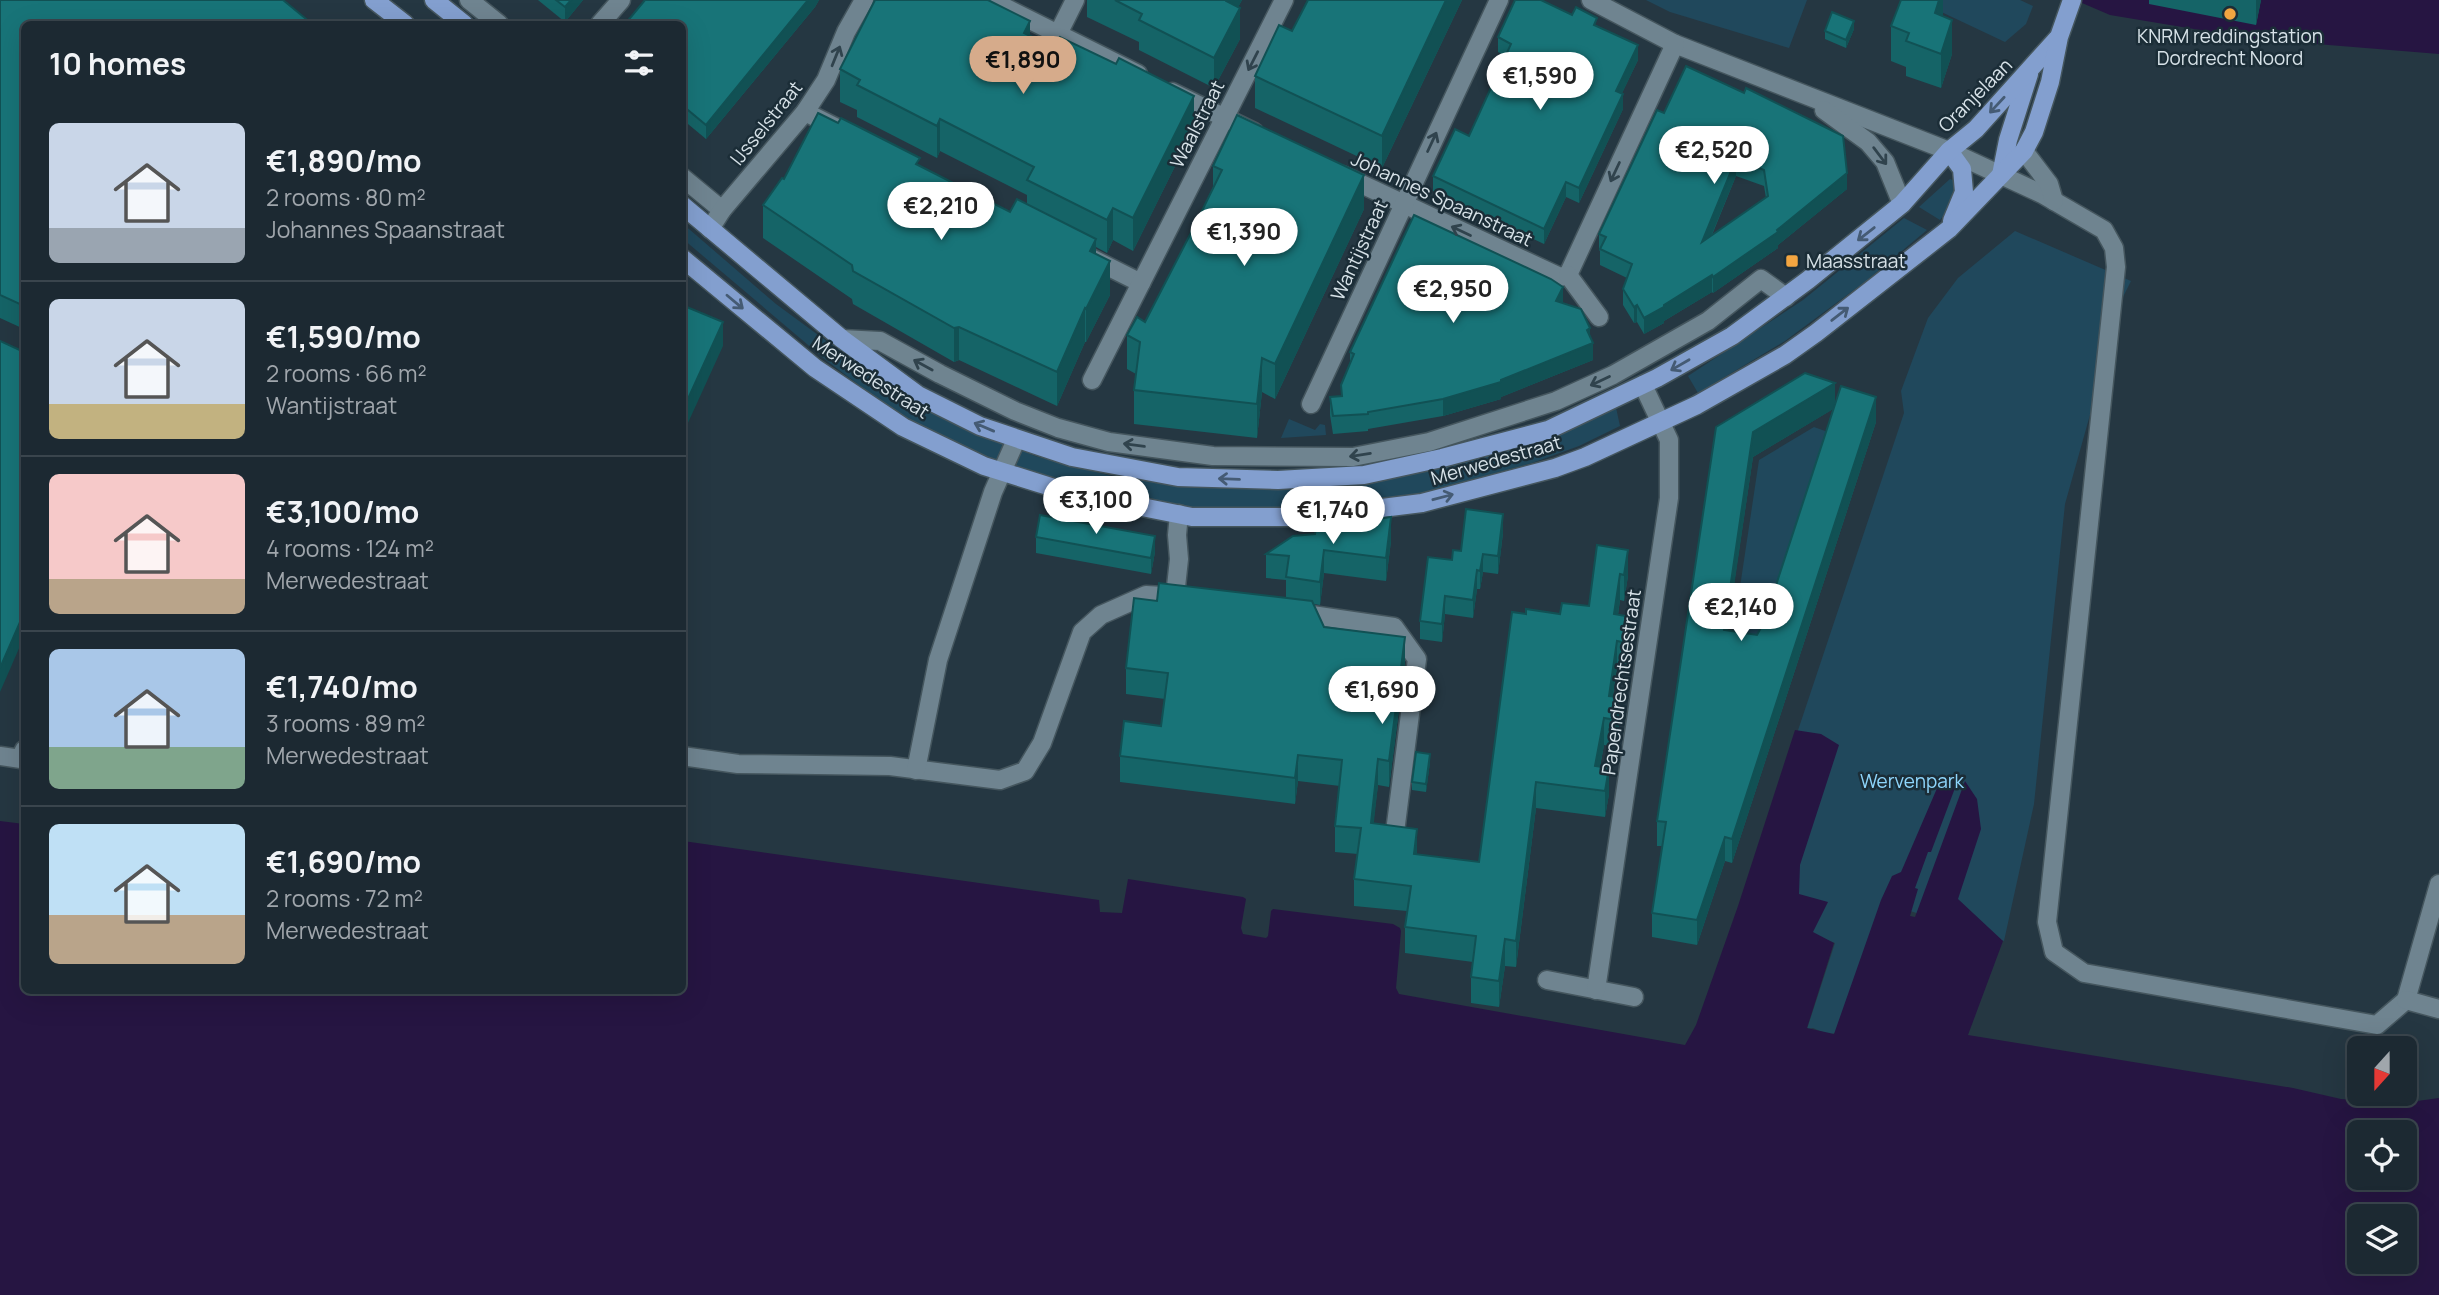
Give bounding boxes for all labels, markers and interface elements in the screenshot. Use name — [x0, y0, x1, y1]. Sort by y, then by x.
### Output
marker: KNRM reddingstation Dordrecht Noord — [2222, 6, 2238, 22]
place label: KNRM reddingstation Dordrecht Noord — [2137, 23, 2323, 71]
pin: €1,890 — [966, 36, 1080, 96]
text: 10 homes — [49, 43, 186, 84]
text: €1,890 — [985, 43, 1061, 75]
icon: filters — [620, 44, 658, 82]
one-way arrow — [830, 46, 843, 68]
one-way arrow — [1246, 50, 1259, 71]
pin: €1,590 — [1483, 52, 1597, 112]
street label: Oranjelaan — [1932, 52, 2018, 138]
text: €1,590 — [1503, 59, 1577, 91]
street label: IJsselstraat — [724, 75, 808, 171]
street label: Waalstraat — [1164, 76, 1230, 172]
one-way arrow — [1989, 96, 2005, 114]
pin: €2,520 — [1657, 127, 1771, 186]
one-way arrow — [1426, 132, 1439, 154]
text: €2,520 — [1675, 133, 1753, 165]
text: €1,890/mo — [266, 140, 422, 181]
street label: Johannes Spaanstraat — [1347, 146, 1537, 252]
one-way arrow — [1872, 147, 1887, 165]
icon: home — [105, 151, 189, 235]
one-way arrow — [1608, 161, 1622, 182]
text: 2 rooms · 80 m² — [266, 181, 426, 213]
pin: €2,210 — [884, 182, 998, 242]
text: €2,210 — [903, 189, 979, 221]
street label: Wantijstraat — [1324, 195, 1394, 305]
pin: €1,390 — [1187, 208, 1301, 268]
text: Johannes Spaanstraat — [266, 213, 505, 245]
text: €1,390 — [1207, 215, 1281, 247]
one-way arrow — [1451, 224, 1472, 237]
one-way arrow — [1858, 227, 1876, 242]
place label: Maasstraat — [1806, 248, 1906, 274]
marker: Maasstraat — [1784, 253, 1800, 269]
pin: €2,950 — [1396, 266, 1510, 325]
text: €2,950 — [1413, 272, 1493, 304]
one-way arrow — [725, 294, 743, 310]
one-way arrow — [1830, 307, 1849, 322]
text: €1,590/mo — [266, 316, 421, 357]
icon: home — [105, 327, 189, 411]
street label: Merwedestraat — [808, 330, 934, 424]
text: 2 rooms · 66 m² — [266, 357, 427, 389]
one-way arrow — [913, 358, 933, 372]
one-way arrow — [1671, 358, 1691, 372]
one-way arrow — [1590, 375, 1611, 388]
text: Wantijstraat — [266, 389, 397, 421]
one-way arrow — [974, 420, 995, 433]
street label: Merwedestraat — [1428, 429, 1564, 491]
one-way arrow — [1123, 439, 1145, 452]
one-way arrow — [1349, 449, 1372, 462]
one-way arrow — [1218, 472, 1241, 485]
pin: €3,100 — [1039, 476, 1153, 536]
text: €3,100 — [1059, 483, 1133, 515]
pin: €1,740 — [1276, 486, 1390, 546]
one-way arrow — [1431, 490, 1453, 503]
text: €3,100/mo — [266, 491, 419, 532]
text: €1,740 — [1297, 493, 1369, 525]
icon: home — [105, 502, 189, 586]
text: 4 rooms · 124 m² — [266, 532, 434, 564]
text: Merwedestraat — [266, 564, 429, 596]
pin: €2,140 — [1684, 584, 1798, 643]
street label: Papendrechtsestraat — [1595, 588, 1647, 776]
text: €2,140 — [1705, 590, 1777, 622]
text: €1,740/mo — [266, 666, 418, 707]
pin: €1,690 — [1325, 666, 1439, 726]
text: €1,690 — [1345, 673, 1419, 705]
icon: home — [105, 677, 189, 761]
text: 3 rooms · 89 m² — [266, 707, 426, 739]
text: Merwedestraat — [266, 739, 429, 771]
park label: Wervenpark — [1860, 768, 1965, 794]
text: €1,690/mo — [266, 841, 421, 882]
icon: home — [105, 852, 189, 936]
text: 2 rooms · 72 m² — [266, 882, 423, 914]
text: Merwedestraat — [266, 914, 429, 946]
north arrow — [2347, 1036, 2417, 1106]
map controls — [2347, 1036, 2417, 1274]
button: locate — [2347, 1120, 2417, 1190]
button: layers — [2347, 1204, 2417, 1274]

